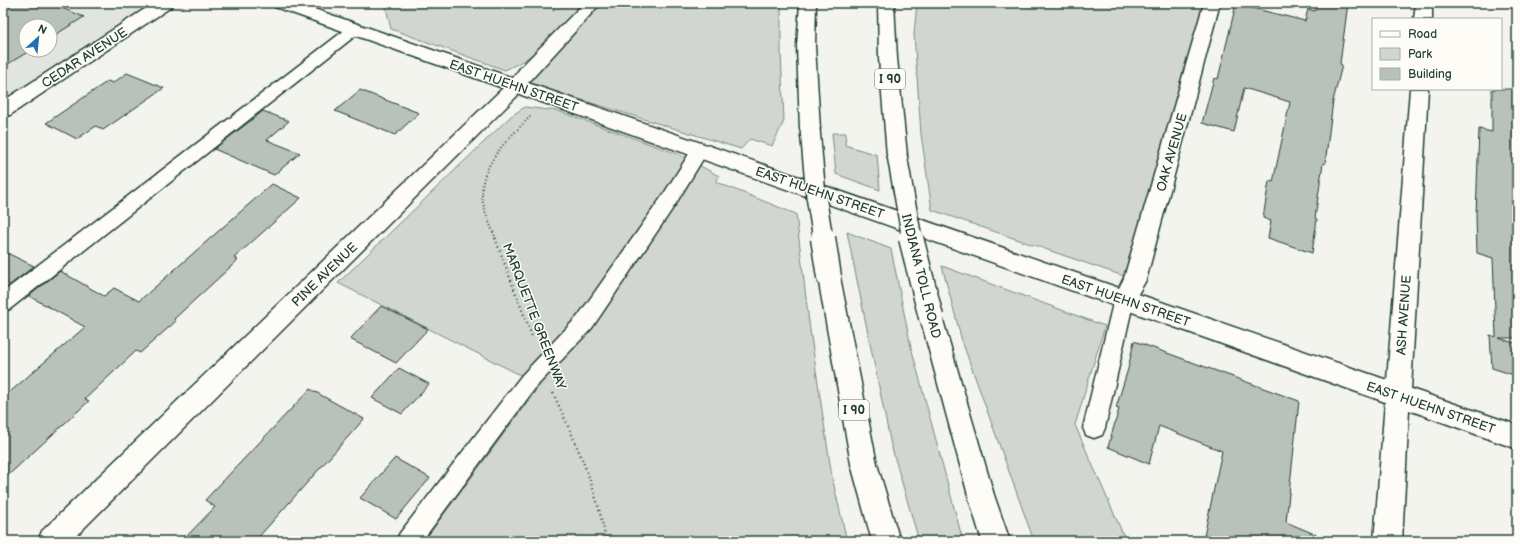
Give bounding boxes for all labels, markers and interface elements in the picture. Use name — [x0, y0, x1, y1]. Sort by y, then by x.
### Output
north arrow — [18, 18, 58, 58]
legend — [1372, 18, 1502, 90]
street label: CEDAR AVENUE — [38, 24, 130, 90]
text: Road — [1408, 27, 1437, 42]
text: Park — [1408, 47, 1432, 62]
street label: EAST HUEHN STREET — [447, 56, 580, 116]
text: Building — [1408, 67, 1452, 82]
road number: I 90 — [875, 69, 905, 89]
street label: OAK AVENUE — [1153, 111, 1191, 193]
street label: EAST HUEHN STREET — [753, 163, 886, 223]
street label: INDIANA TOLL ROAD — [898, 212, 944, 340]
street label: PINE AVENUE — [288, 239, 361, 310]
street label: MARQUETTE GREENWAY — [499, 241, 570, 392]
street label: EAST HUEHN STREET — [1059, 271, 1192, 331]
street label: ASH AVENUE — [1393, 274, 1415, 356]
street label: EAST HUEHN STREET — [1364, 378, 1497, 438]
road number: I 90 — [839, 400, 869, 420]

